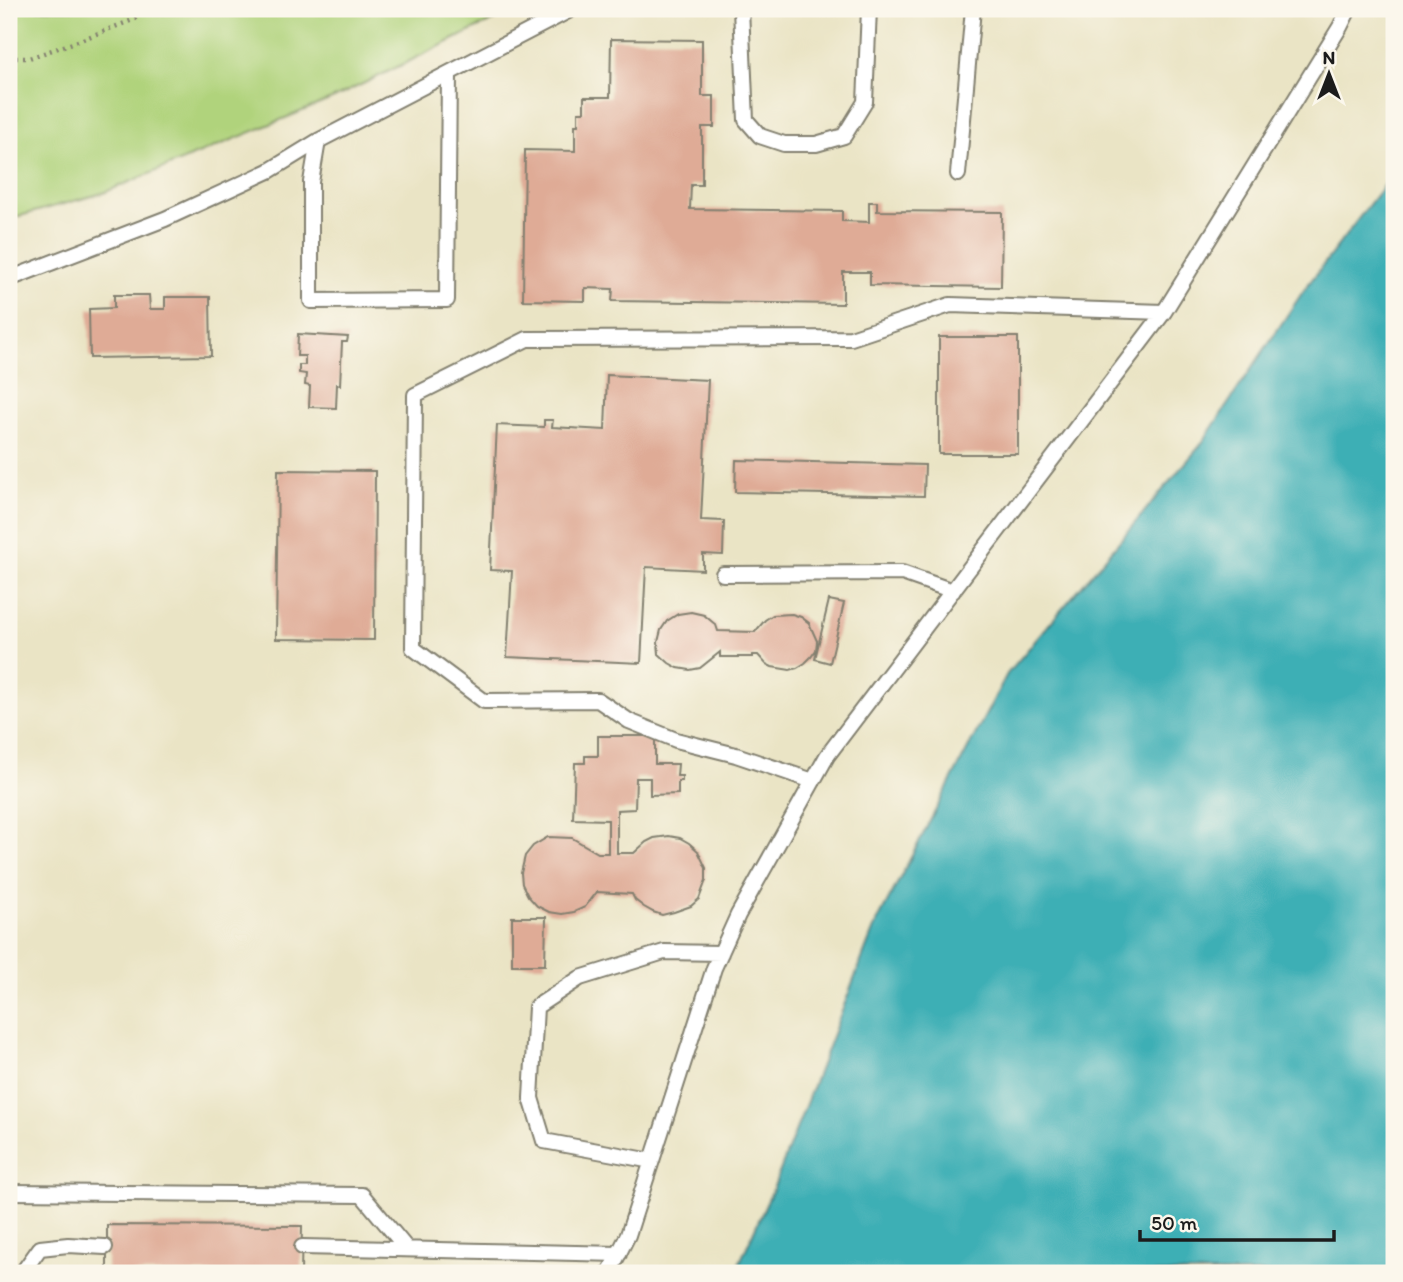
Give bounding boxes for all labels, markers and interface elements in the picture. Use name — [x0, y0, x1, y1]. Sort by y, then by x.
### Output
north arrow — [1294, 38, 1364, 108]
text: N — [1323, 46, 1335, 69]
scale bar — [1140, 1198, 1335, 1242]
text: 50 m — [1151, 1210, 1198, 1235]

